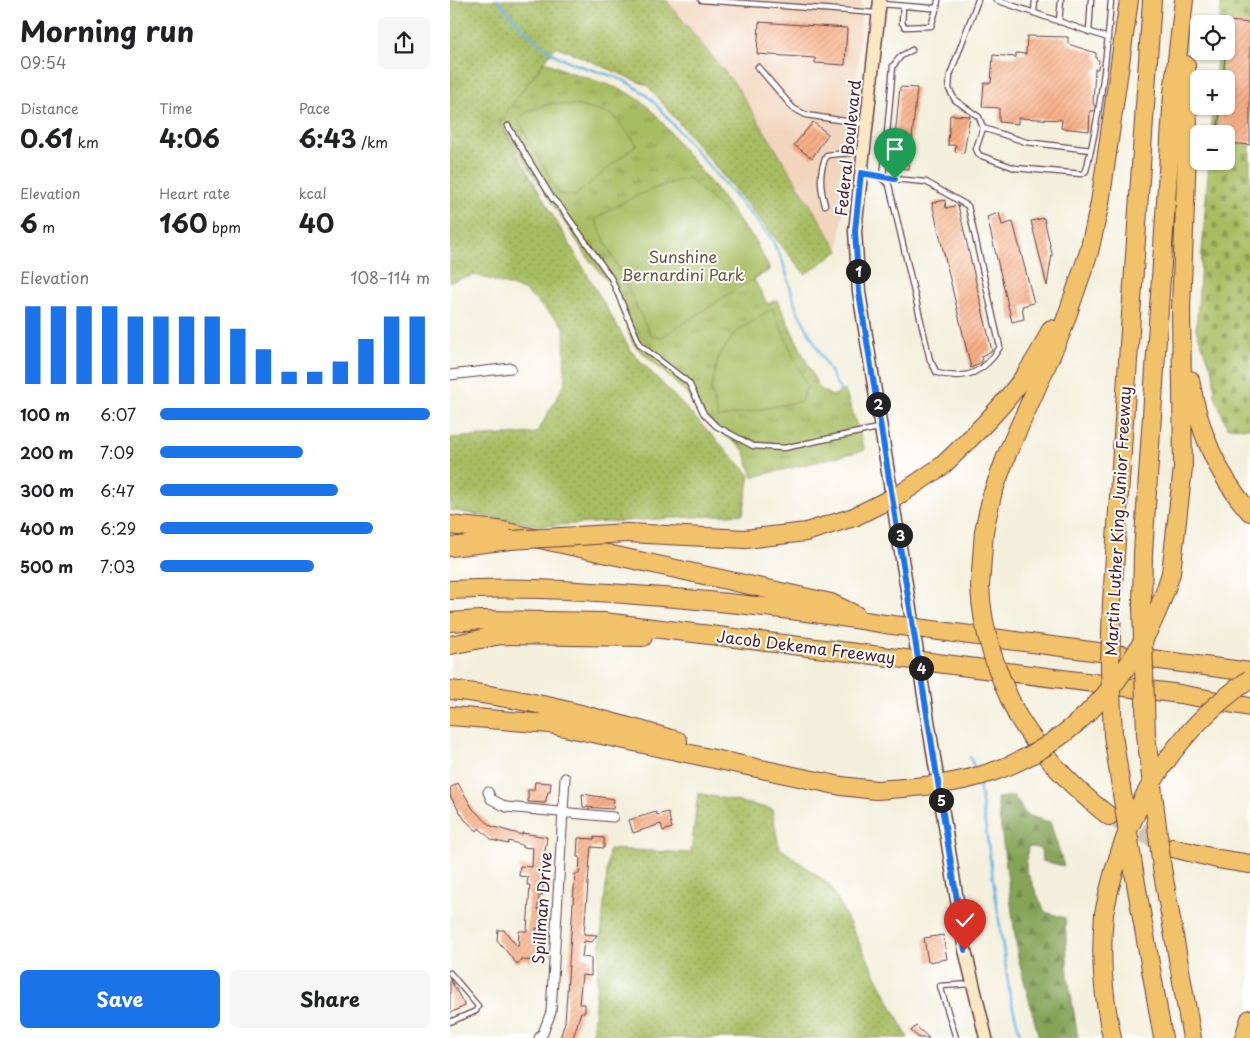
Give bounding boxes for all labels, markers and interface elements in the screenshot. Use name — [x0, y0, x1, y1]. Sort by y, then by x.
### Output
text: Morning run — [20, 9, 194, 52]
map controls — [1190, 15, 1235, 170]
button: locate — [1190, 15, 1235, 60]
button: share — [378, 17, 430, 69]
text: 09:54 — [20, 50, 66, 74]
button: + — [1190, 70, 1235, 115]
street label: Federal Boulevard — [828, 78, 866, 217]
text: Distance — [20, 98, 79, 119]
text: Time — [159, 98, 192, 119]
text: Pace — [299, 98, 330, 119]
text: 0.61 — [20, 119, 73, 157]
text: 4:06 — [159, 119, 220, 157]
text: 6:43 — [299, 119, 357, 157]
button: − — [1190, 125, 1235, 170]
pin — [874, 128, 916, 179]
text: km — [73, 132, 99, 153]
text: /km — [357, 132, 388, 153]
icon: arrive — [881, 135, 909, 163]
text: Elevation — [20, 183, 80, 204]
text: Heart rate — [159, 183, 230, 204]
text: kcal — [299, 183, 327, 204]
text: 6 — [20, 204, 38, 242]
text: 160 — [159, 204, 207, 242]
text: 40 — [299, 204, 334, 242]
text: m — [38, 217, 55, 238]
text: bpm — [207, 217, 241, 238]
park label: Sunshine Bernardini Park — [622, 244, 745, 286]
pin: 1 — [846, 258, 870, 284]
text: 1 — [855, 261, 862, 282]
text: Elevation — [20, 265, 89, 289]
text: 108–114 m — [350, 265, 430, 289]
street label: Martin Luther King Junior Freeway — [1098, 385, 1136, 656]
pin: 2 — [866, 392, 890, 416]
text: 2 — [874, 394, 883, 415]
text: 100 m — [20, 402, 70, 426]
text: 6:07 — [100, 402, 136, 426]
text: 200 m — [20, 440, 74, 464]
text: 7:09 — [100, 440, 134, 464]
text: 300 m — [20, 478, 74, 502]
text: 6:47 — [100, 478, 135, 502]
text: 400 m — [20, 516, 74, 540]
text: 6:29 — [100, 516, 136, 540]
pin: 3 — [888, 522, 912, 548]
text: 3 — [896, 525, 905, 546]
text: 500 m — [20, 554, 73, 578]
text: 7:03 — [100, 554, 135, 578]
street label: Jacob Dekema Freeway — [715, 623, 897, 669]
pin: 4 — [908, 656, 934, 680]
text: 4 — [917, 658, 926, 679]
pin: 5 — [928, 788, 954, 812]
text: 5 — [937, 790, 946, 811]
street label: Spillman Drive — [525, 851, 557, 965]
pin — [944, 899, 986, 950]
icon: check — [951, 906, 979, 934]
button: Save — [20, 970, 220, 1028]
button: Share — [230, 970, 430, 1028]

